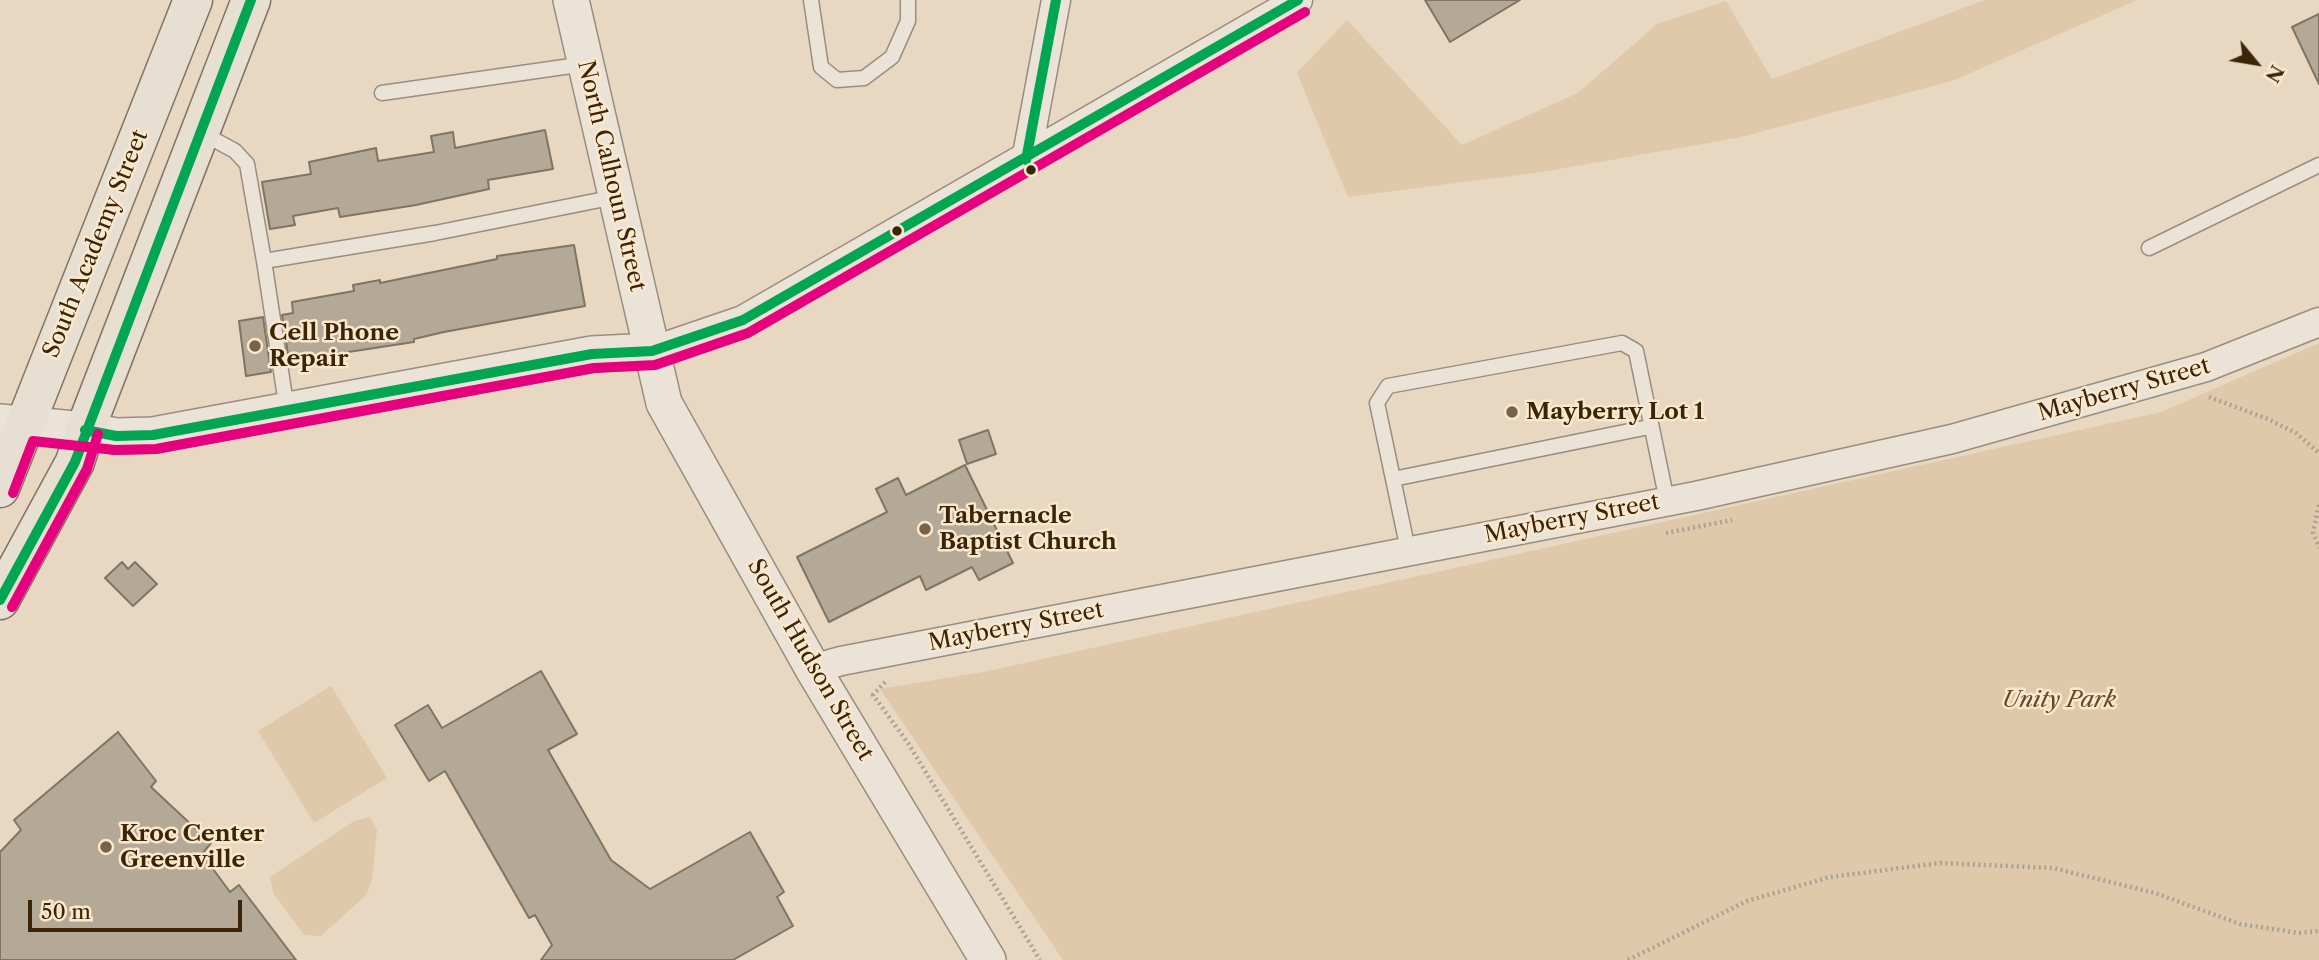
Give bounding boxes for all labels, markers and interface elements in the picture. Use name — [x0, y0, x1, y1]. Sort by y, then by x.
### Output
north arrow — [2221, 28, 2291, 98]
street label: North Calhoun Street — [571, 58, 651, 294]
text: N — [2261, 61, 2289, 87]
street label: South Academy Street — [38, 126, 154, 362]
unlabelled marker — [1024, 163, 1038, 177]
unlabelled marker — [890, 224, 904, 238]
place label: Cell Phone Repair — [269, 319, 399, 373]
marker: Cell Phone Repair — [247, 338, 263, 354]
street label: Mayberry Street — [2035, 352, 2213, 428]
place label: Mayberry Lot 1 — [1526, 398, 1704, 426]
marker: Mayberry Lot 1 — [1504, 404, 1520, 420]
street label: Mayberry Street — [1482, 489, 1662, 549]
place label: Tabernacle Baptist Church — [939, 502, 1117, 556]
marker: Tabernacle Baptist Church — [917, 521, 933, 537]
street label: South Hudson Street — [741, 554, 879, 766]
street label: Mayberry Street — [926, 597, 1106, 657]
park label: Unity Park — [2002, 686, 2116, 714]
place label: Kroc Center Greenville — [120, 820, 265, 874]
marker: Kroc Center Greenville — [98, 839, 114, 855]
scale bar — [32, 886, 245, 930]
text: 50 m — [41, 899, 91, 924]

